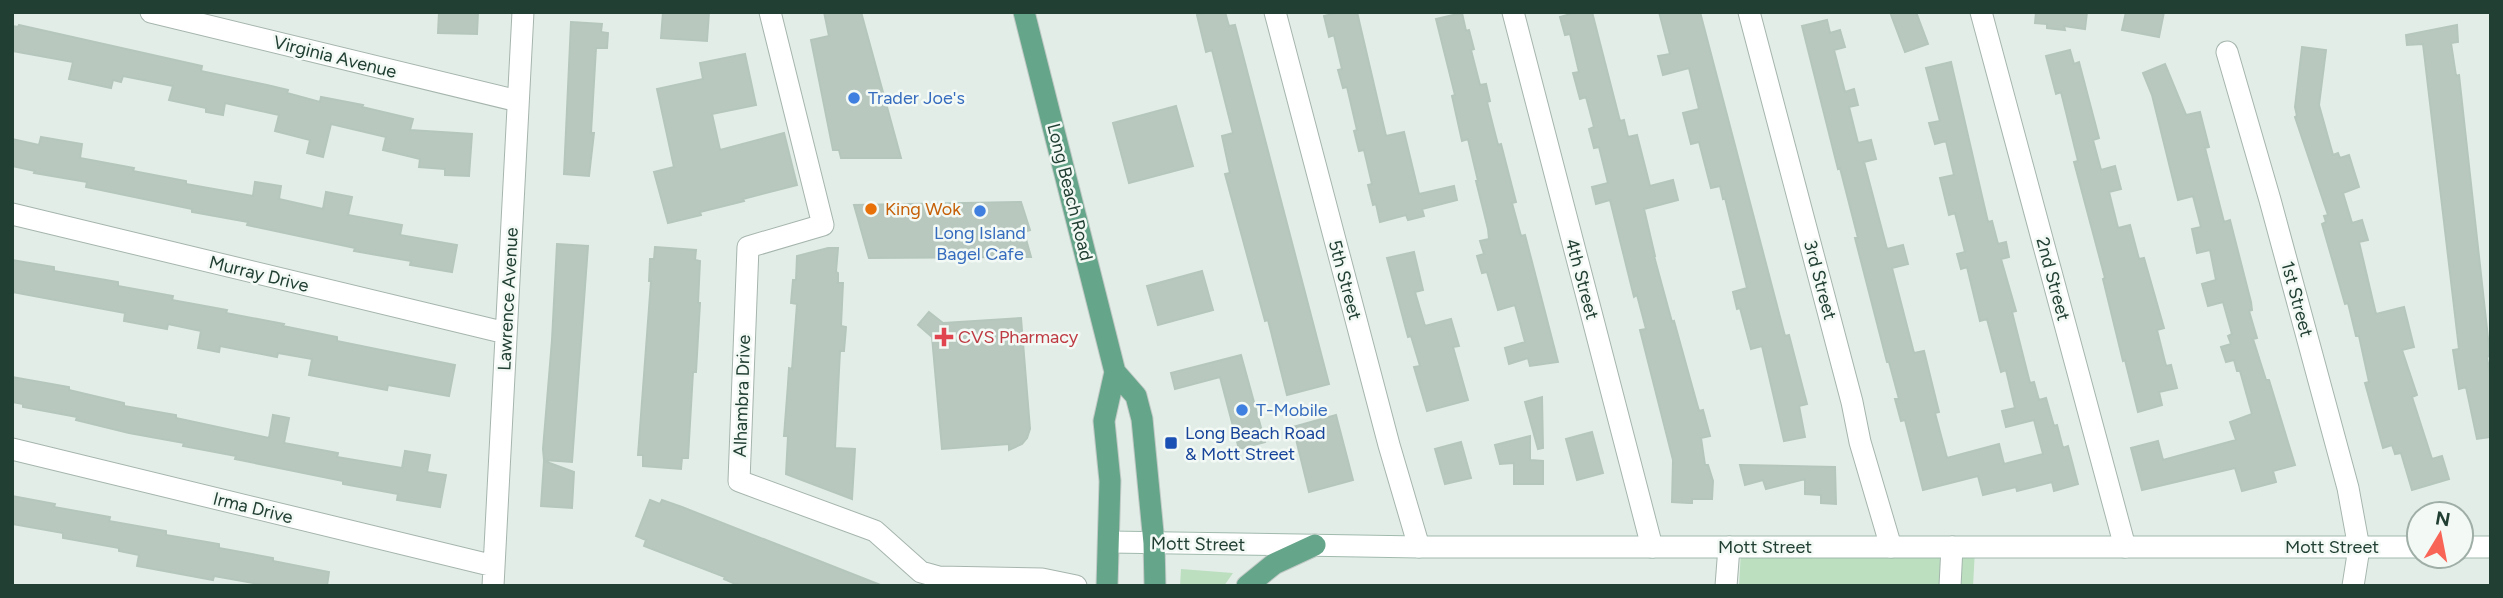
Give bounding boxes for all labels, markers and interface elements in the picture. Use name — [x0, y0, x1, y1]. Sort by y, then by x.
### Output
street label: Virginia Avenue — [271, 31, 399, 83]
place label: Trader Joe's — [868, 87, 965, 109]
marker: Trader Joe's — [846, 90, 862, 106]
street label: Long Beach Road — [1042, 121, 1098, 263]
place label: King Wok — [885, 198, 961, 220]
marker: King Wok — [863, 201, 879, 217]
marker: Long Island Bagel Cafe — [972, 203, 988, 219]
place label: Long Island Bagel Cafe — [934, 222, 1026, 265]
street label: Lawrence Avenue — [493, 227, 523, 371]
street label: 2nd Street — [2031, 235, 2075, 323]
street label: 4th Street — [1561, 236, 1603, 322]
street label: 5th Street — [1324, 238, 1366, 323]
street label: 3rd Street — [1799, 238, 1841, 322]
street label: Murray Drive — [207, 251, 311, 297]
street label: 1st Street — [2276, 259, 2318, 339]
place label: CVS Pharmacy — [958, 326, 1079, 348]
marker: CVS Pharmacy — [936, 329, 952, 345]
street label: Alhambra Drive — [729, 334, 755, 458]
place label: T-Mobile — [1256, 399, 1328, 421]
marker: T-Mobile — [1234, 402, 1250, 418]
place label: Long Beach Road & Mott Street — [1185, 422, 1326, 465]
marker: Long Beach Road & Mott Street — [1163, 435, 1179, 451]
street label: Irma Drive — [211, 487, 295, 529]
north arrow — [2405, 500, 2475, 570]
text: N — [2434, 506, 2452, 531]
street label: Mott Street — [1151, 532, 1245, 556]
street label: Mott Street — [1718, 536, 1812, 558]
street label: Mott Street — [2285, 536, 2379, 558]

